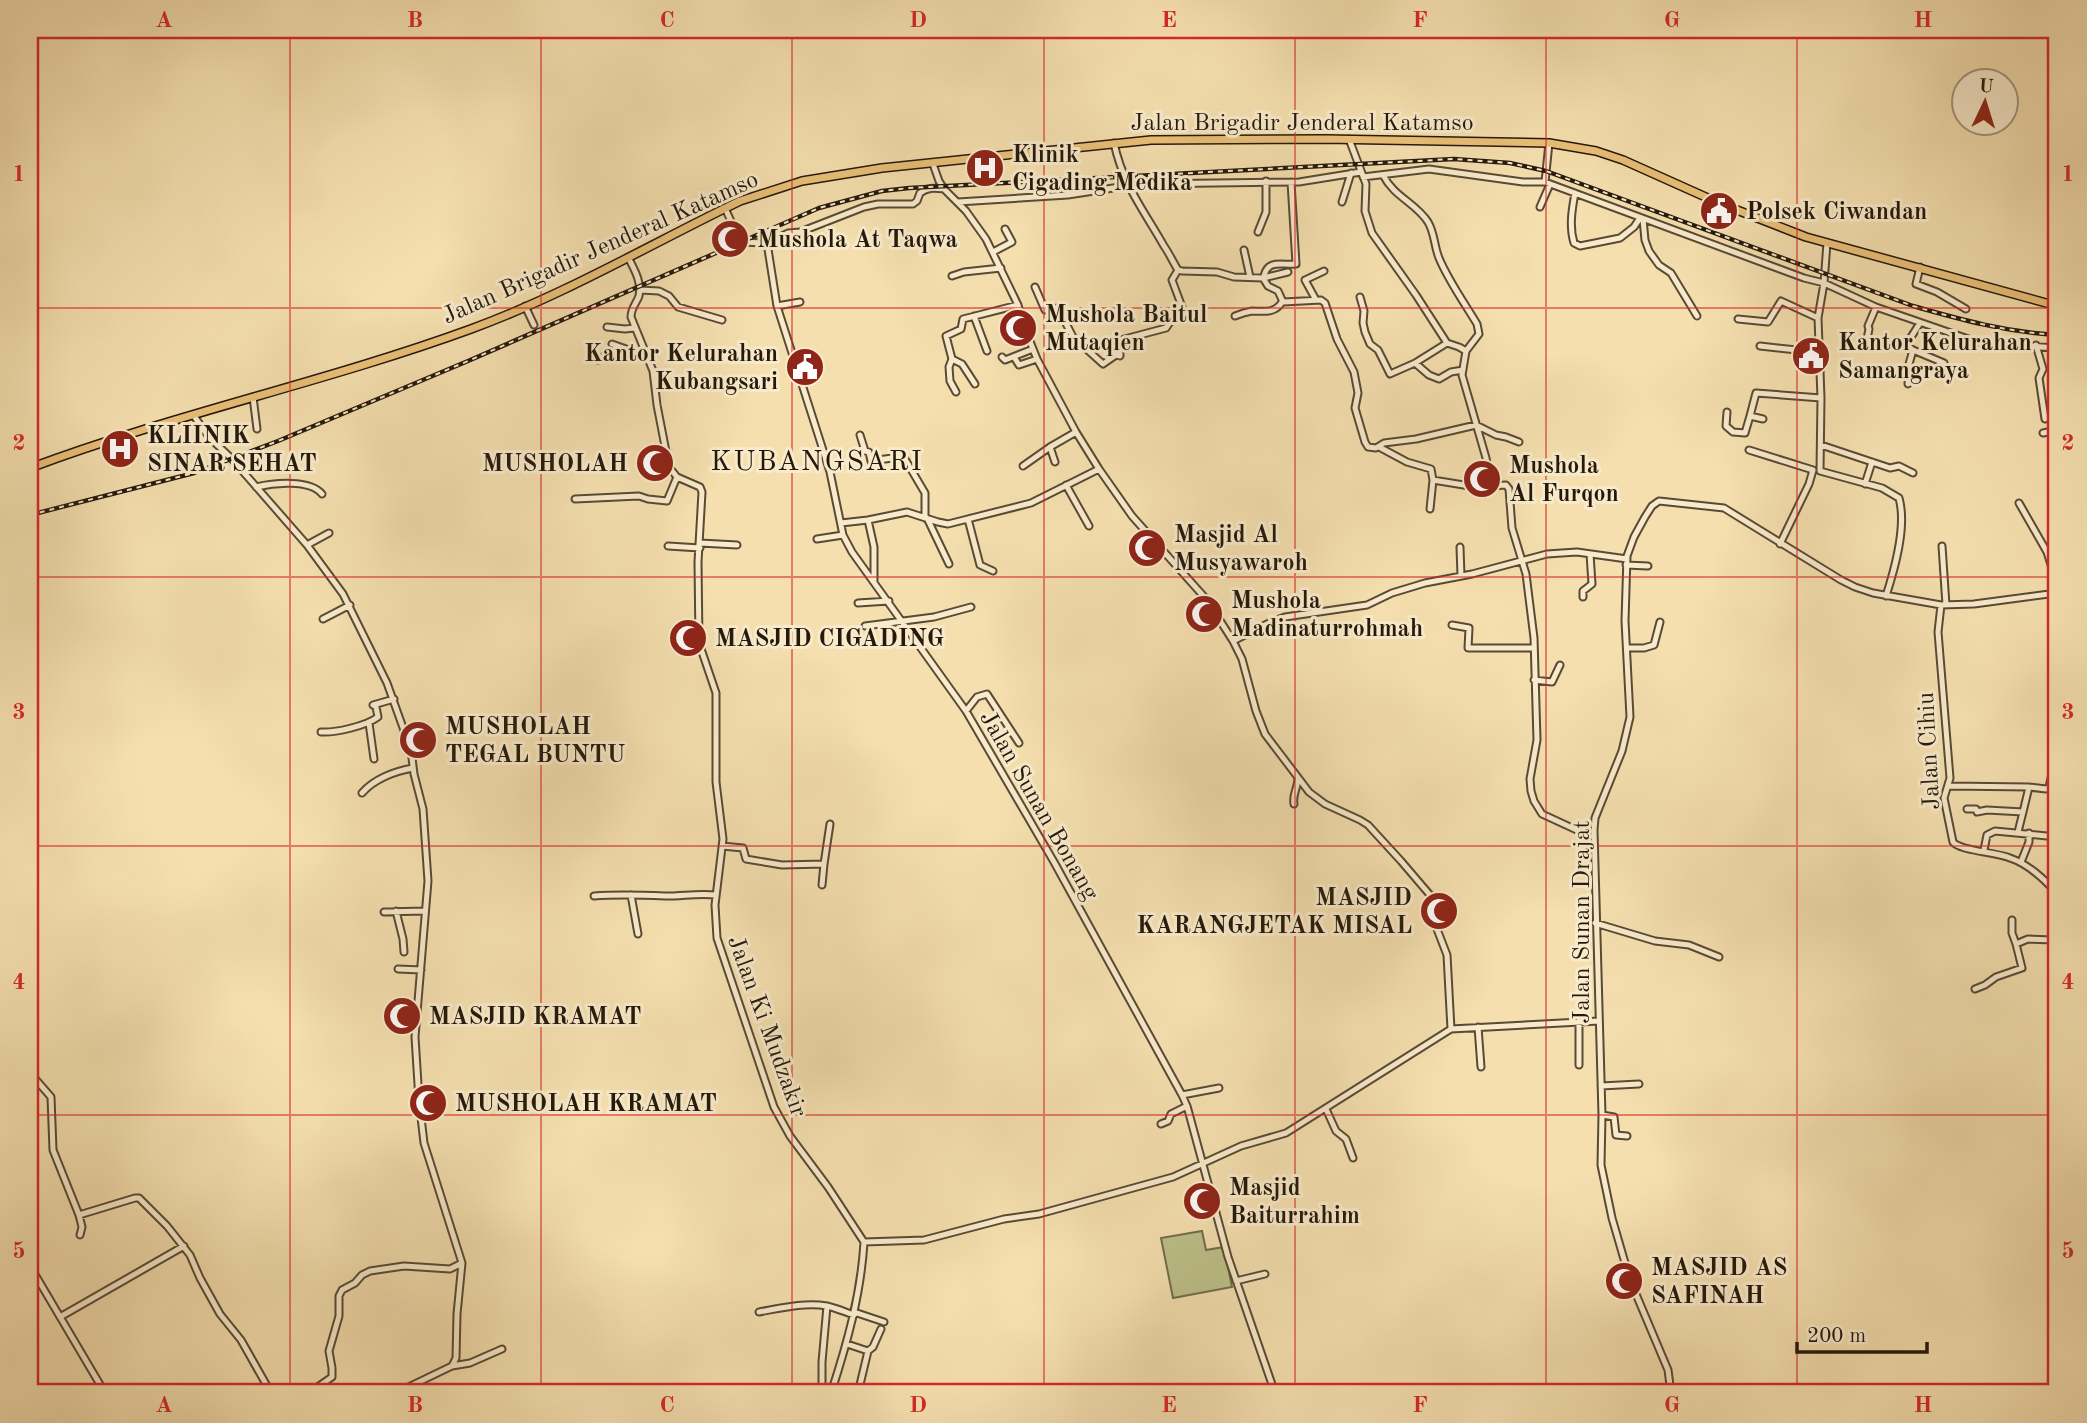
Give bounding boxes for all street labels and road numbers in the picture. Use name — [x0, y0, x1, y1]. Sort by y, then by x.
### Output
street label: Jalan Brigadir Jenderal Katamso — [1130, 112, 1474, 136]
street label: Jalan Brigadir Jenderal Katamso — [439, 168, 762, 330]
street label: Jalan Cihiu — [1915, 691, 1945, 810]
street label: Jalan Sunan Bonang — [974, 707, 1102, 905]
street label: Jalan Sunan Drajat — [1571, 820, 1595, 1024]
street label: Jalan Ki Mudzakir — [722, 933, 810, 1121]

